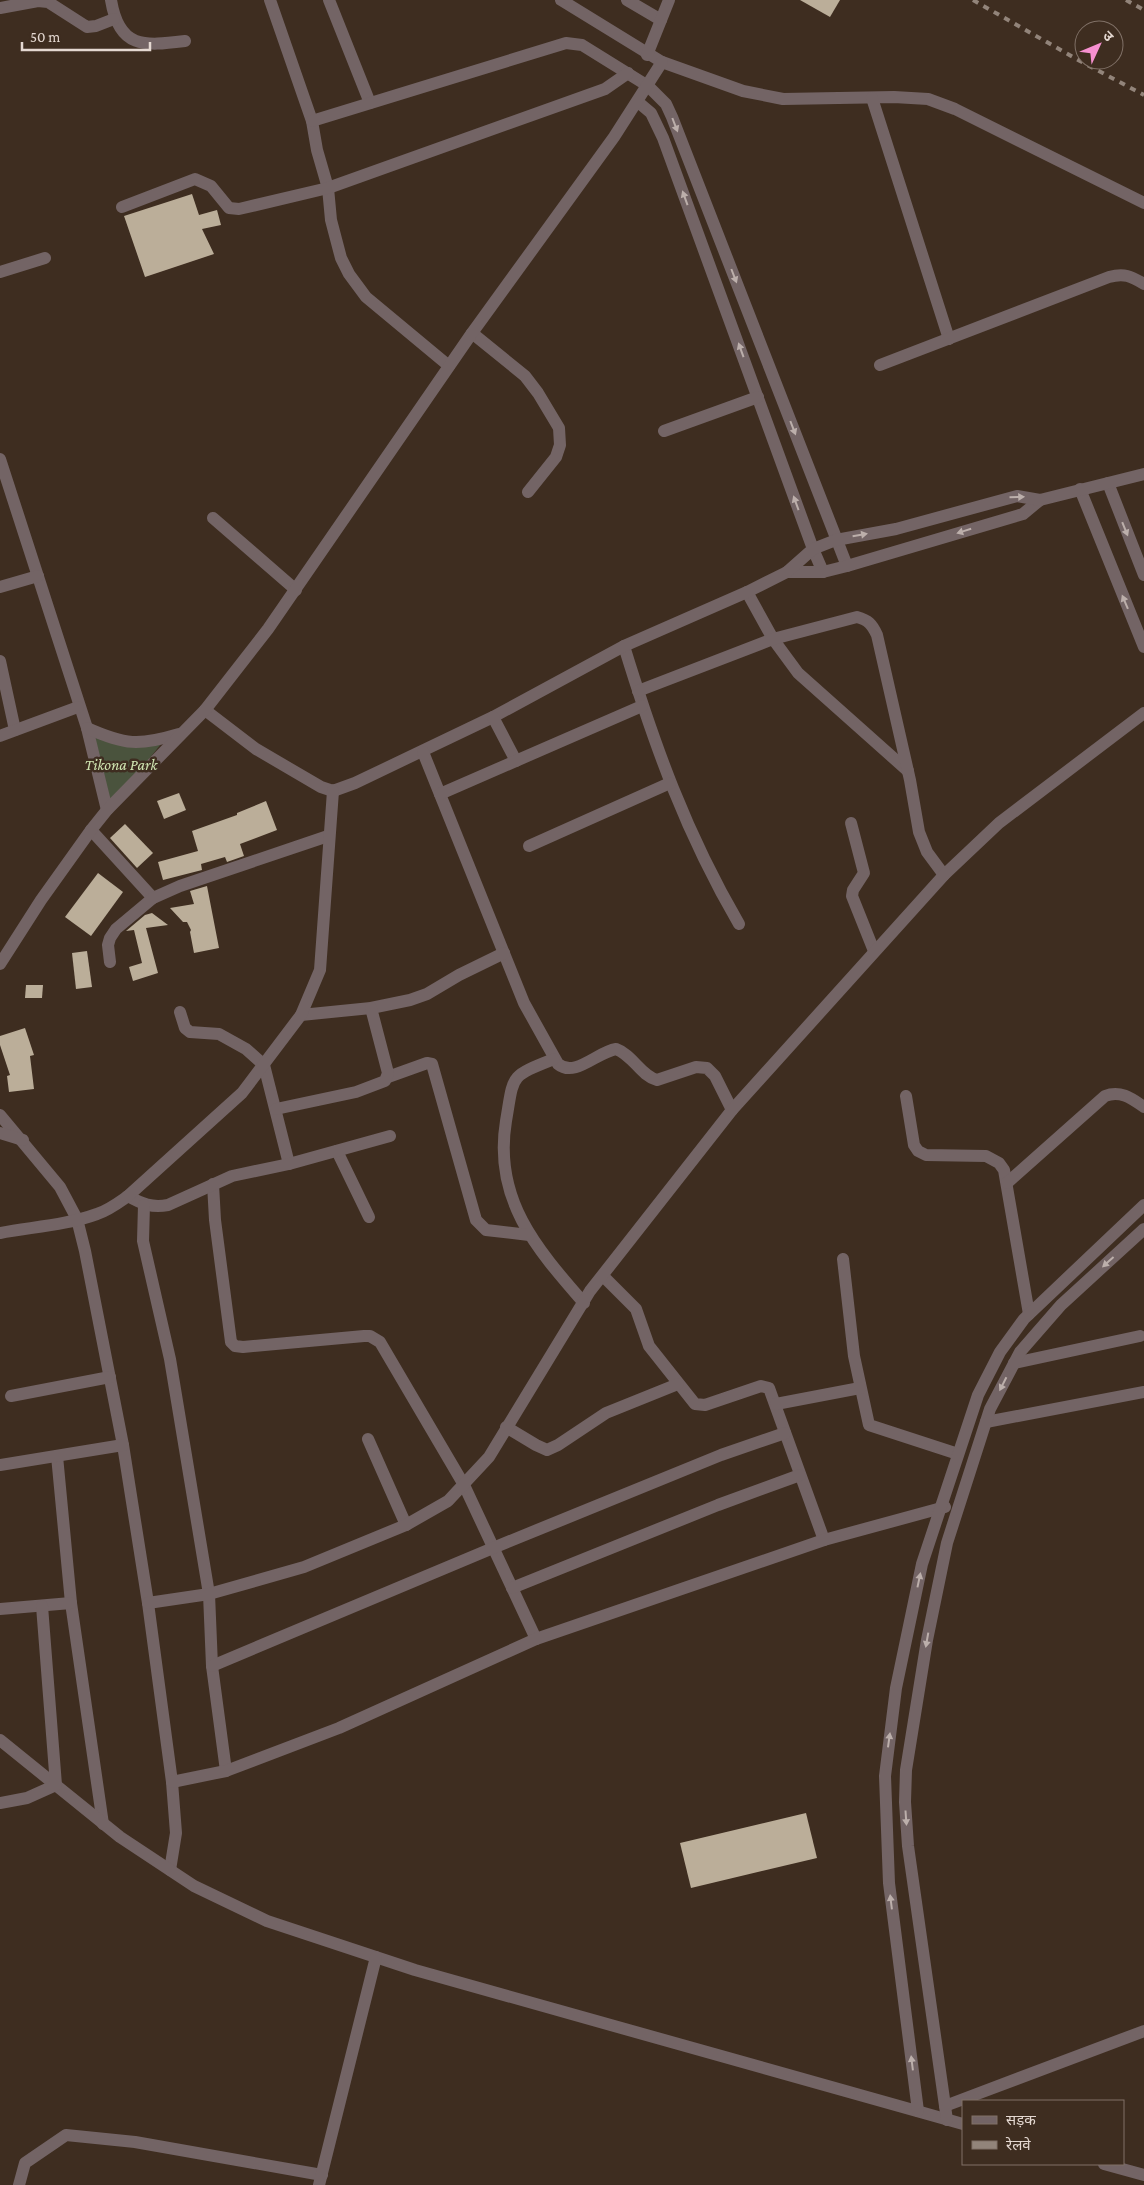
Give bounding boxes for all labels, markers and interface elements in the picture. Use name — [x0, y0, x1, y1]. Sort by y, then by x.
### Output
scale bar — [22, 20, 150, 52]
north arrow — [1074, 20, 1124, 70]
text: उ — [1100, 27, 1118, 45]
text: 50 m — [30, 29, 60, 45]
one-way arrow — [671, 118, 679, 133]
one-way arrow — [681, 190, 688, 205]
one-way arrow — [731, 269, 738, 284]
one-way arrow — [737, 343, 744, 358]
one-way arrow — [789, 421, 797, 436]
one-way arrow — [1010, 493, 1026, 501]
one-way arrow — [792, 495, 800, 510]
one-way arrow — [1122, 521, 1130, 536]
one-way arrow — [956, 528, 971, 536]
one-way arrow — [852, 531, 868, 539]
one-way arrow — [1121, 594, 1129, 609]
park label: Tikona Park — [84, 756, 159, 773]
one-way arrow — [1102, 1256, 1114, 1268]
one-way arrow — [999, 1377, 1007, 1391]
one-way arrow — [915, 1571, 923, 1587]
one-way arrow — [923, 1632, 931, 1648]
one-way arrow — [886, 1731, 894, 1747]
one-way arrow — [902, 1810, 910, 1826]
one-way arrow — [887, 1893, 895, 1909]
one-way arrow — [908, 2055, 916, 2071]
legend — [962, 2100, 1124, 2165]
text: सड़क — [1006, 2112, 1036, 2128]
text: रेलवे — [1005, 2136, 1031, 2153]

